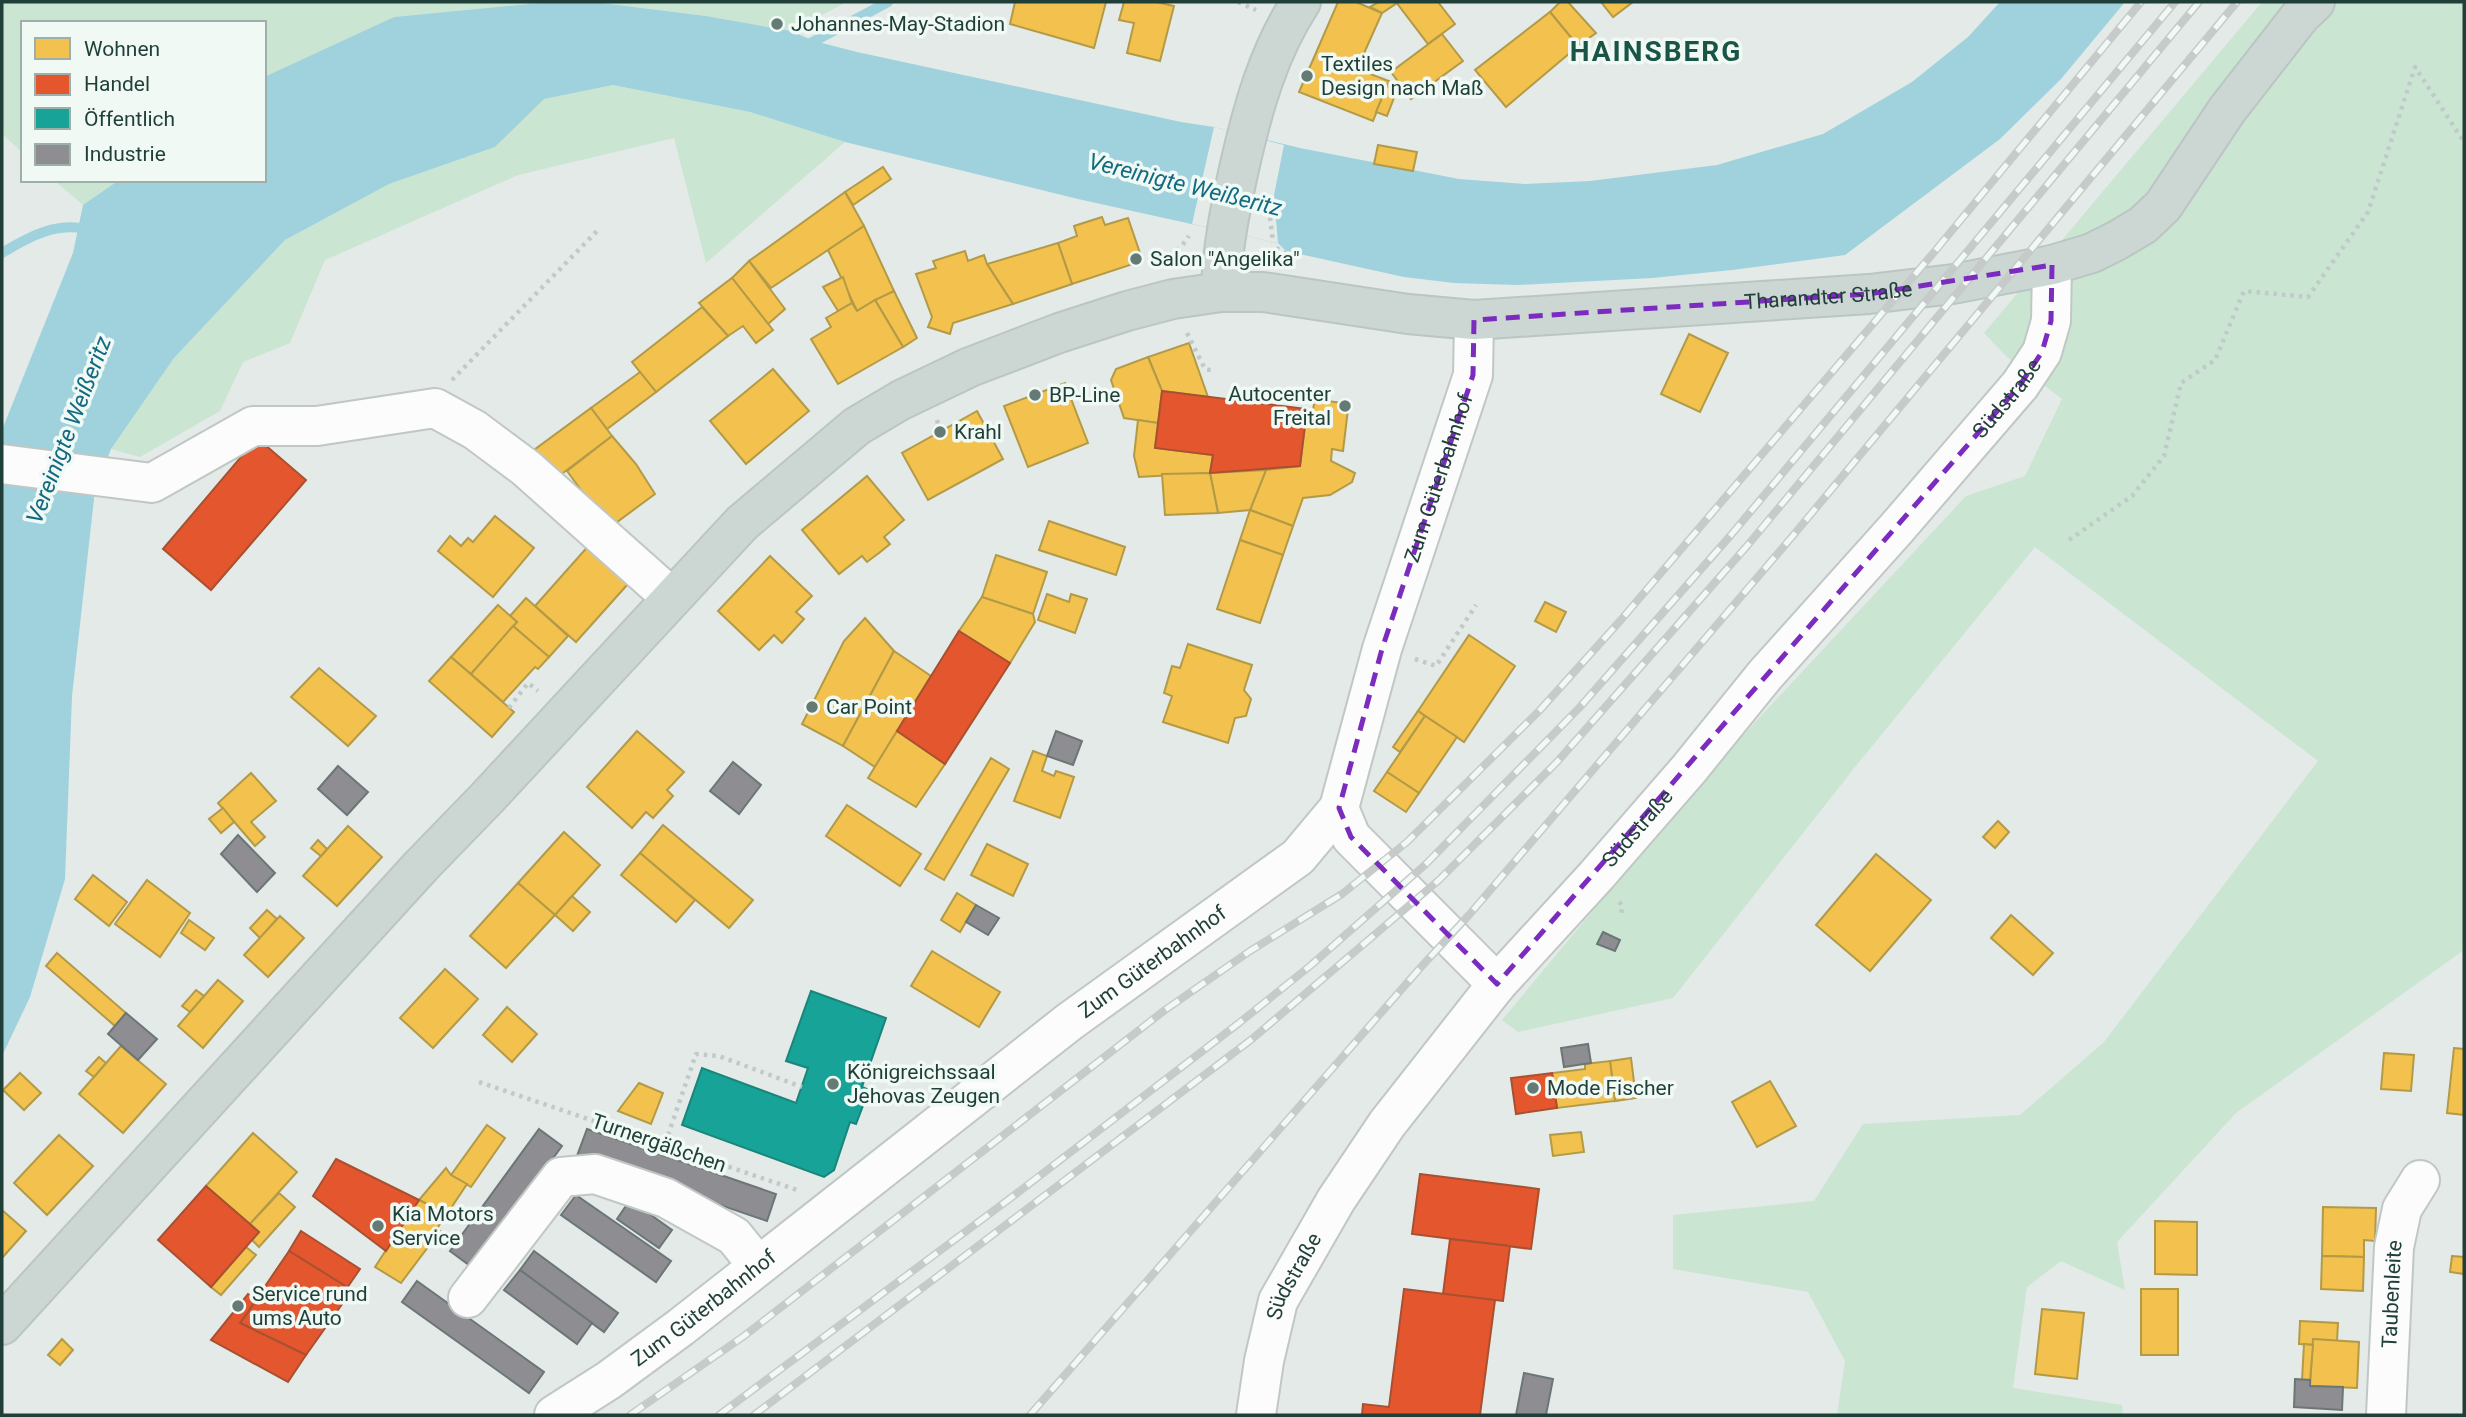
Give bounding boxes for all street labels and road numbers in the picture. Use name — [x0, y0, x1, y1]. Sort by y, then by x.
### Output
street label: Tharandter Straße — [1743, 277, 1914, 314]
street label: Südstraße — [1968, 354, 2046, 443]
street label: Zum Güterbahnhof — [1400, 390, 1478, 565]
street label: Südstraße — [1597, 784, 1678, 872]
street label: Zum Güterbahnhof — [1074, 900, 1231, 1023]
street label: Turnergäßchen — [588, 1109, 730, 1177]
street label: Südstraße — [1262, 1229, 1327, 1322]
street label: Taubenleite — [2377, 1238, 2407, 1349]
street label: Zum Güterbahnhof — [627, 1245, 781, 1371]

